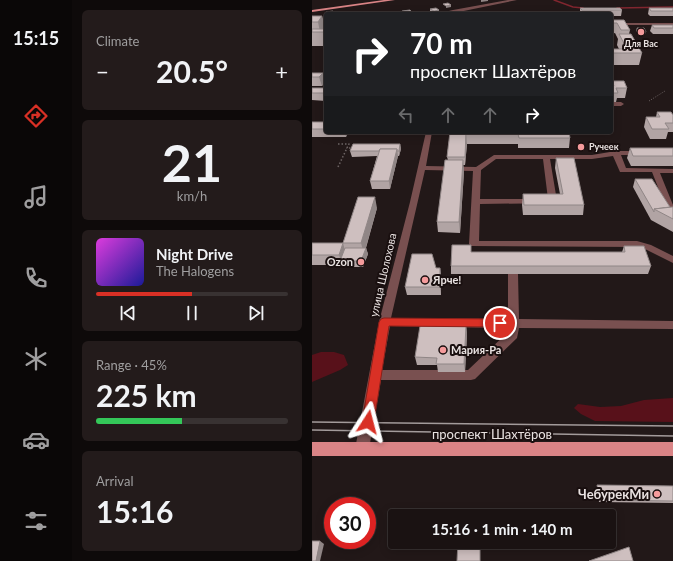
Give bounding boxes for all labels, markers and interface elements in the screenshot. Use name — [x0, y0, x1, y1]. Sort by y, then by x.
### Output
text: 70 m — [410, 26, 473, 60]
text: 15:15 — [13, 27, 59, 49]
marker: Для Вас — [636, 27, 646, 37]
icon: right — [344, 28, 396, 80]
text: Climate — [96, 33, 139, 49]
place label: Для Вас — [624, 38, 659, 49]
text: 20.5° — [156, 53, 228, 89]
text: − — [96, 58, 109, 85]
text: + — [275, 58, 288, 85]
text: проспект Шахтёров — [410, 60, 576, 82]
icon: directions — [22, 102, 50, 130]
icon: left — [395, 104, 417, 126]
icon: ahead — [437, 104, 459, 126]
icon: ahead — [479, 104, 501, 126]
icon: right — [521, 104, 543, 126]
text: 21 — [162, 131, 222, 193]
place label: Ручеек — [589, 141, 619, 152]
marker: Ручеек — [576, 142, 586, 152]
icon: music — [22, 183, 50, 211]
text: km/h — [177, 188, 207, 204]
street label: улица Шолохова — [367, 232, 398, 318]
text: Night Drive — [156, 245, 233, 263]
place label: Ozon — [327, 255, 353, 268]
marker: Ozon — [356, 257, 366, 267]
text: The Halogens — [156, 263, 234, 279]
icon: phone — [22, 264, 50, 292]
place label: Ярче! — [432, 273, 461, 286]
marker: Ярче! — [420, 275, 430, 285]
icon: previous — [117, 302, 139, 324]
icon: pause — [181, 302, 203, 324]
icon: next — [245, 302, 267, 324]
pin — [483, 306, 517, 340]
icon: arrive — [489, 312, 511, 334]
place label: Мария-Ра — [451, 343, 501, 356]
icon: climate — [22, 345, 50, 373]
marker: Мария-Ра — [438, 345, 448, 355]
text: Range · 45% — [96, 357, 167, 373]
text: 225 km — [96, 377, 197, 413]
position arrow — [347, 401, 389, 443]
icon: car — [22, 426, 50, 454]
street label: проспект Шахтёров — [432, 426, 552, 442]
text: Arrival — [96, 473, 133, 489]
place label: ЧебурекМи — [578, 486, 649, 502]
marker: ЧебурекМи — [652, 489, 662, 499]
text: 15:16 — [96, 493, 173, 529]
speed limit sign: 30 — [324, 497, 376, 549]
icon: filters — [22, 507, 50, 535]
text: 15:16 · 1 min · 140 m — [432, 520, 572, 538]

